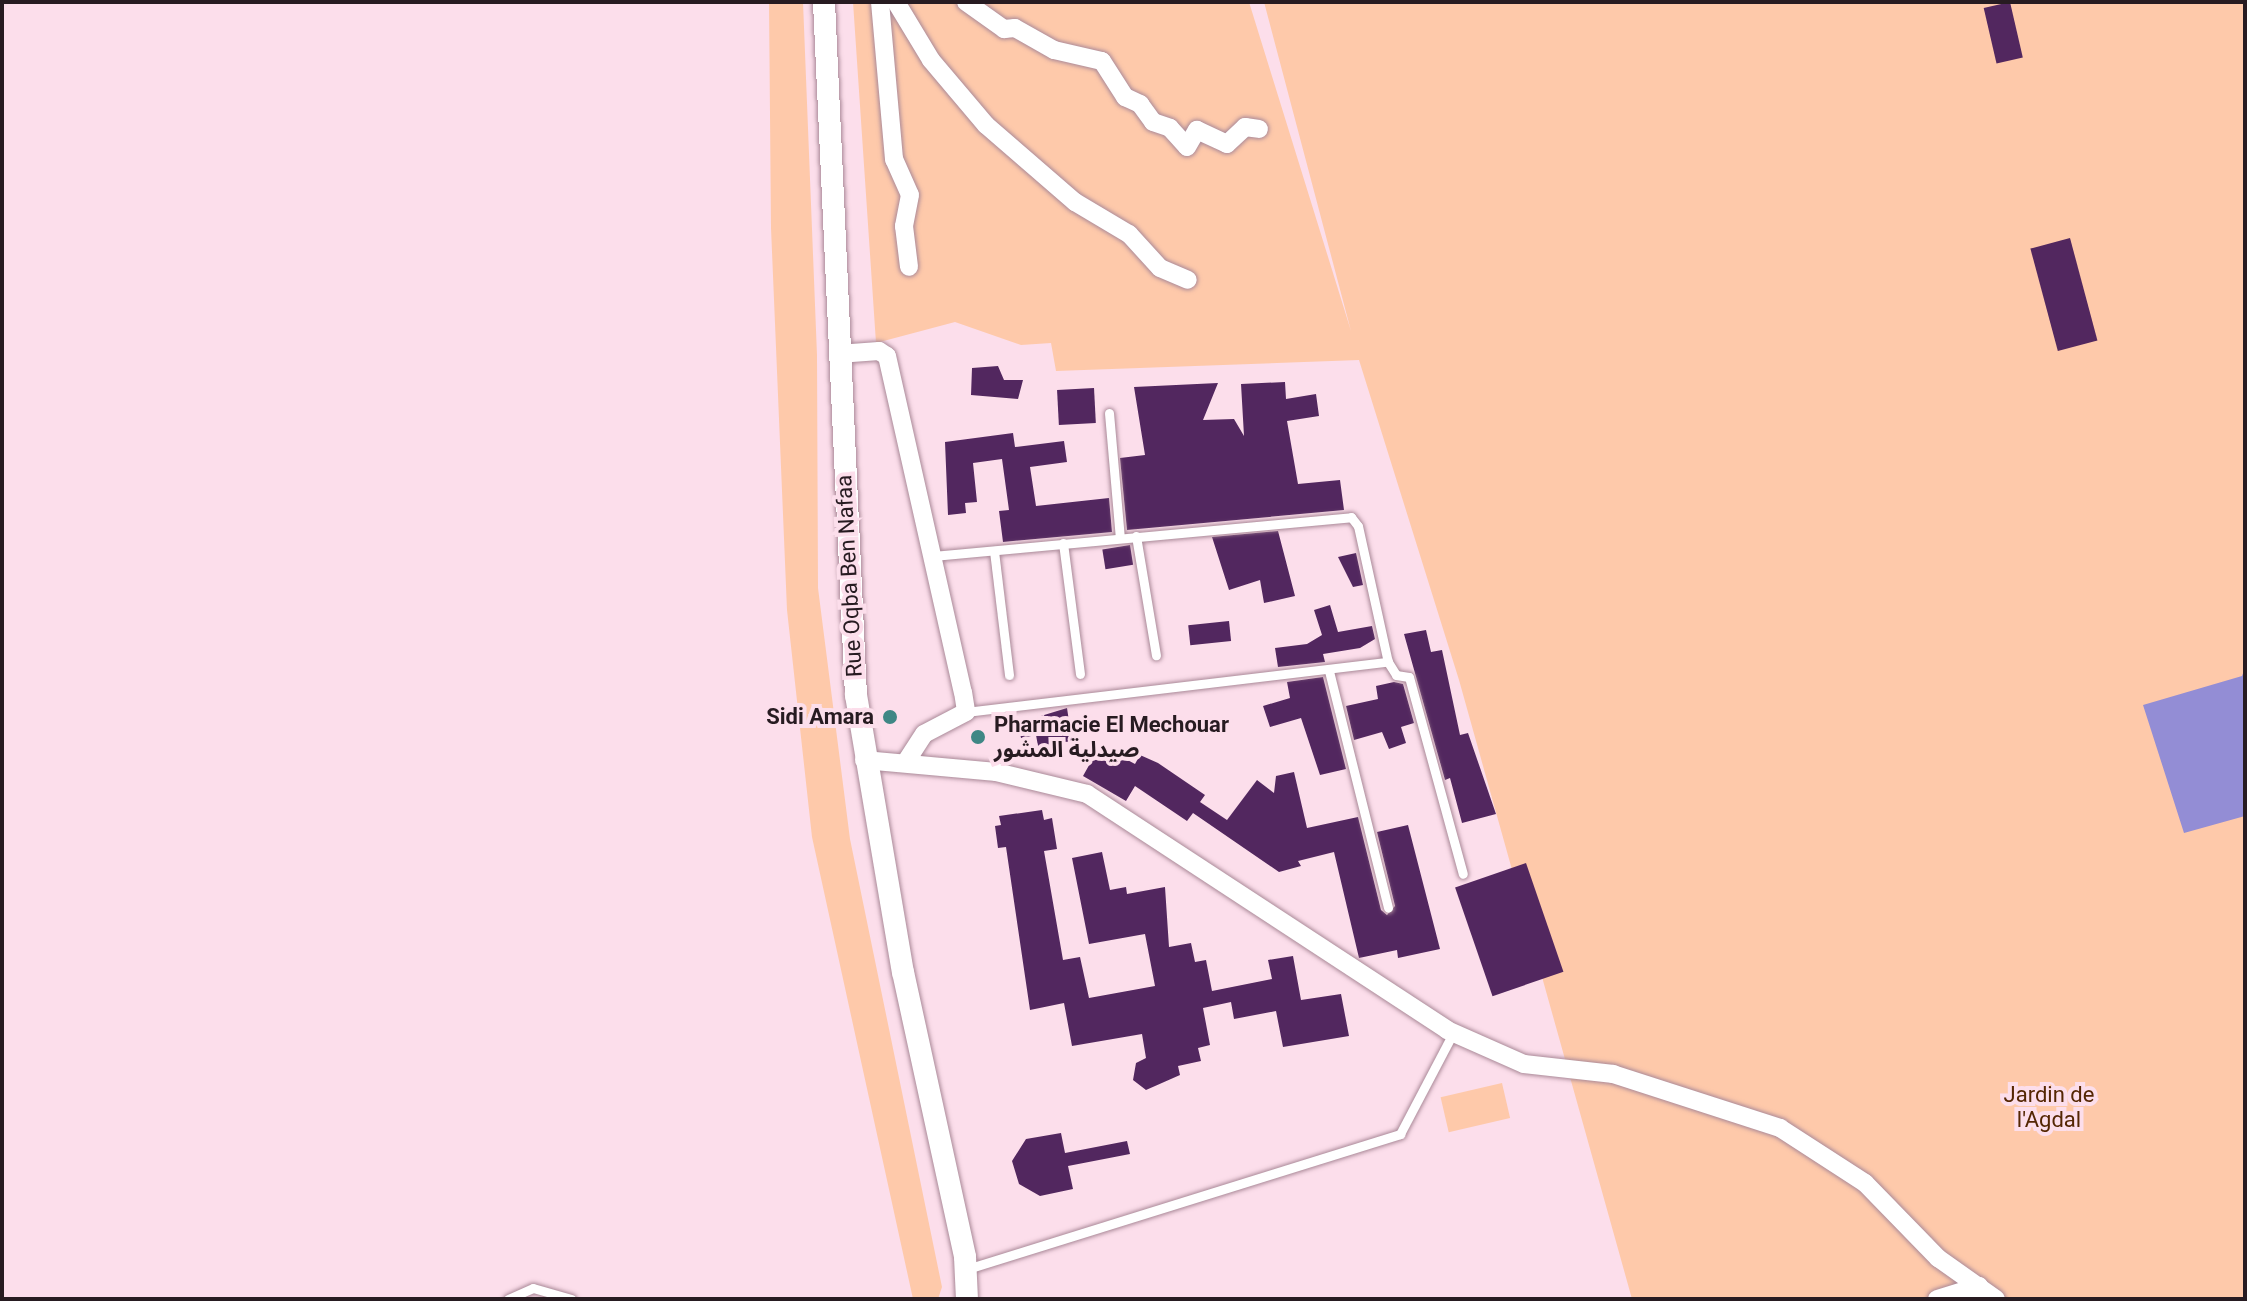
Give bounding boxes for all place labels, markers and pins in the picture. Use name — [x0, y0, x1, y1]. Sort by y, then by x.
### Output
place label: Sidi Amara — [766, 704, 874, 730]
marker: Sidi Amara — [881, 708, 899, 726]
place label: Pharmacie El Mechouar صيدلية المشور — [994, 711, 1229, 762]
marker: Pharmacie El Mechouar صيدلية المشور — [969, 728, 987, 746]

